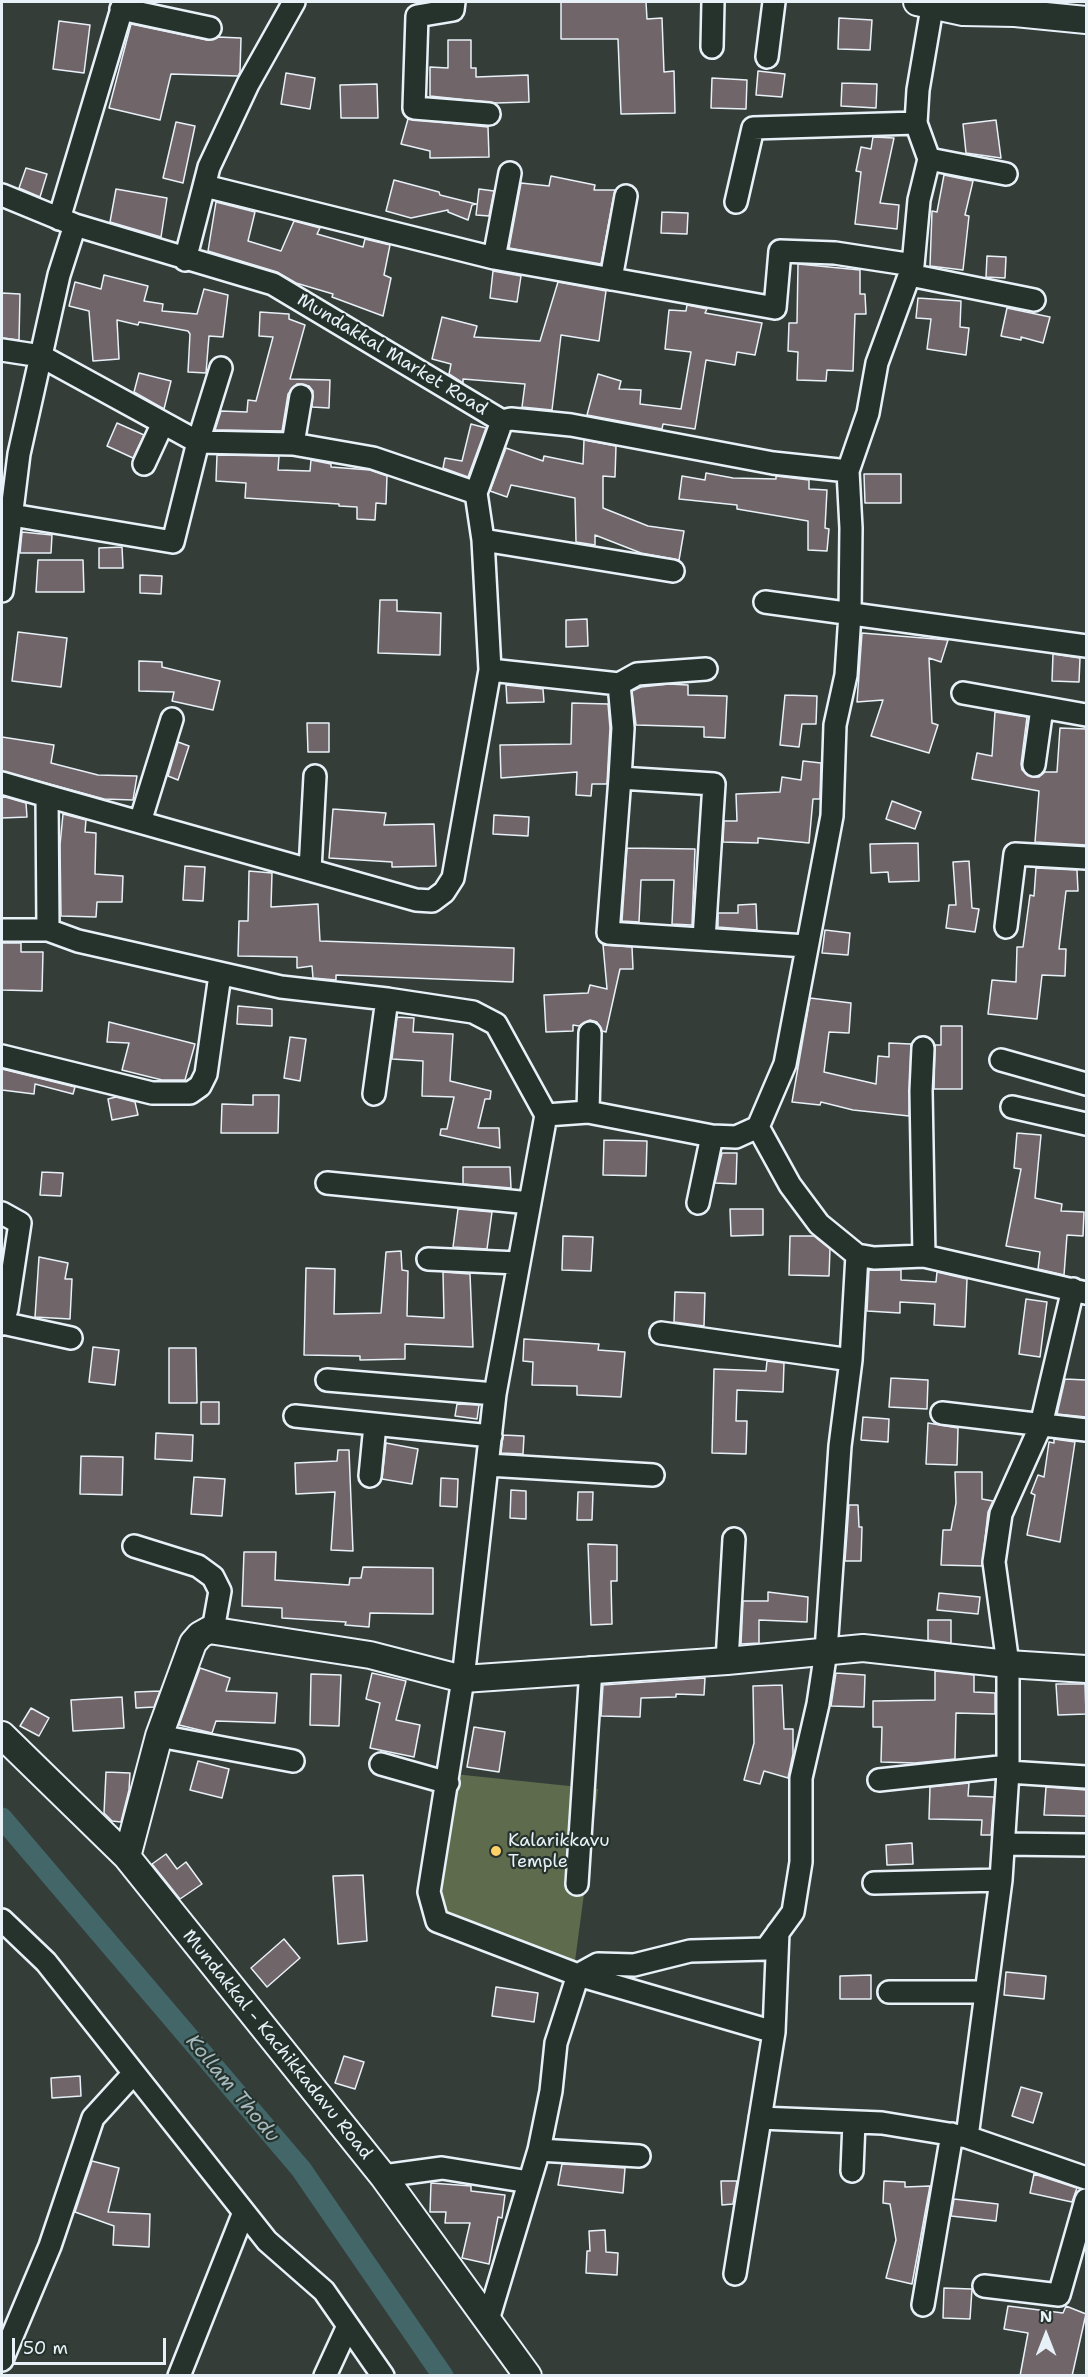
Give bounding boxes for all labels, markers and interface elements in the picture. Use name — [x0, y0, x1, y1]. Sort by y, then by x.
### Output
street label: Mundakkal Market Road — [293, 290, 491, 420]
place label: Kalarikkavu Temple — [508, 1830, 610, 1872]
marker: Kalarikkavu Temple — [489, 1844, 503, 1858]
street label: Mundakkal - Kachikkadavu Road — [178, 1926, 376, 2164]
water label: Kollam Thodu — [180, 2030, 284, 2148]
north arrow — [1016, 2305, 1076, 2365]
text: N — [1040, 2306, 1052, 2327]
scale bar — [15, 2326, 170, 2364]
text: 50 m — [23, 2336, 68, 2360]

